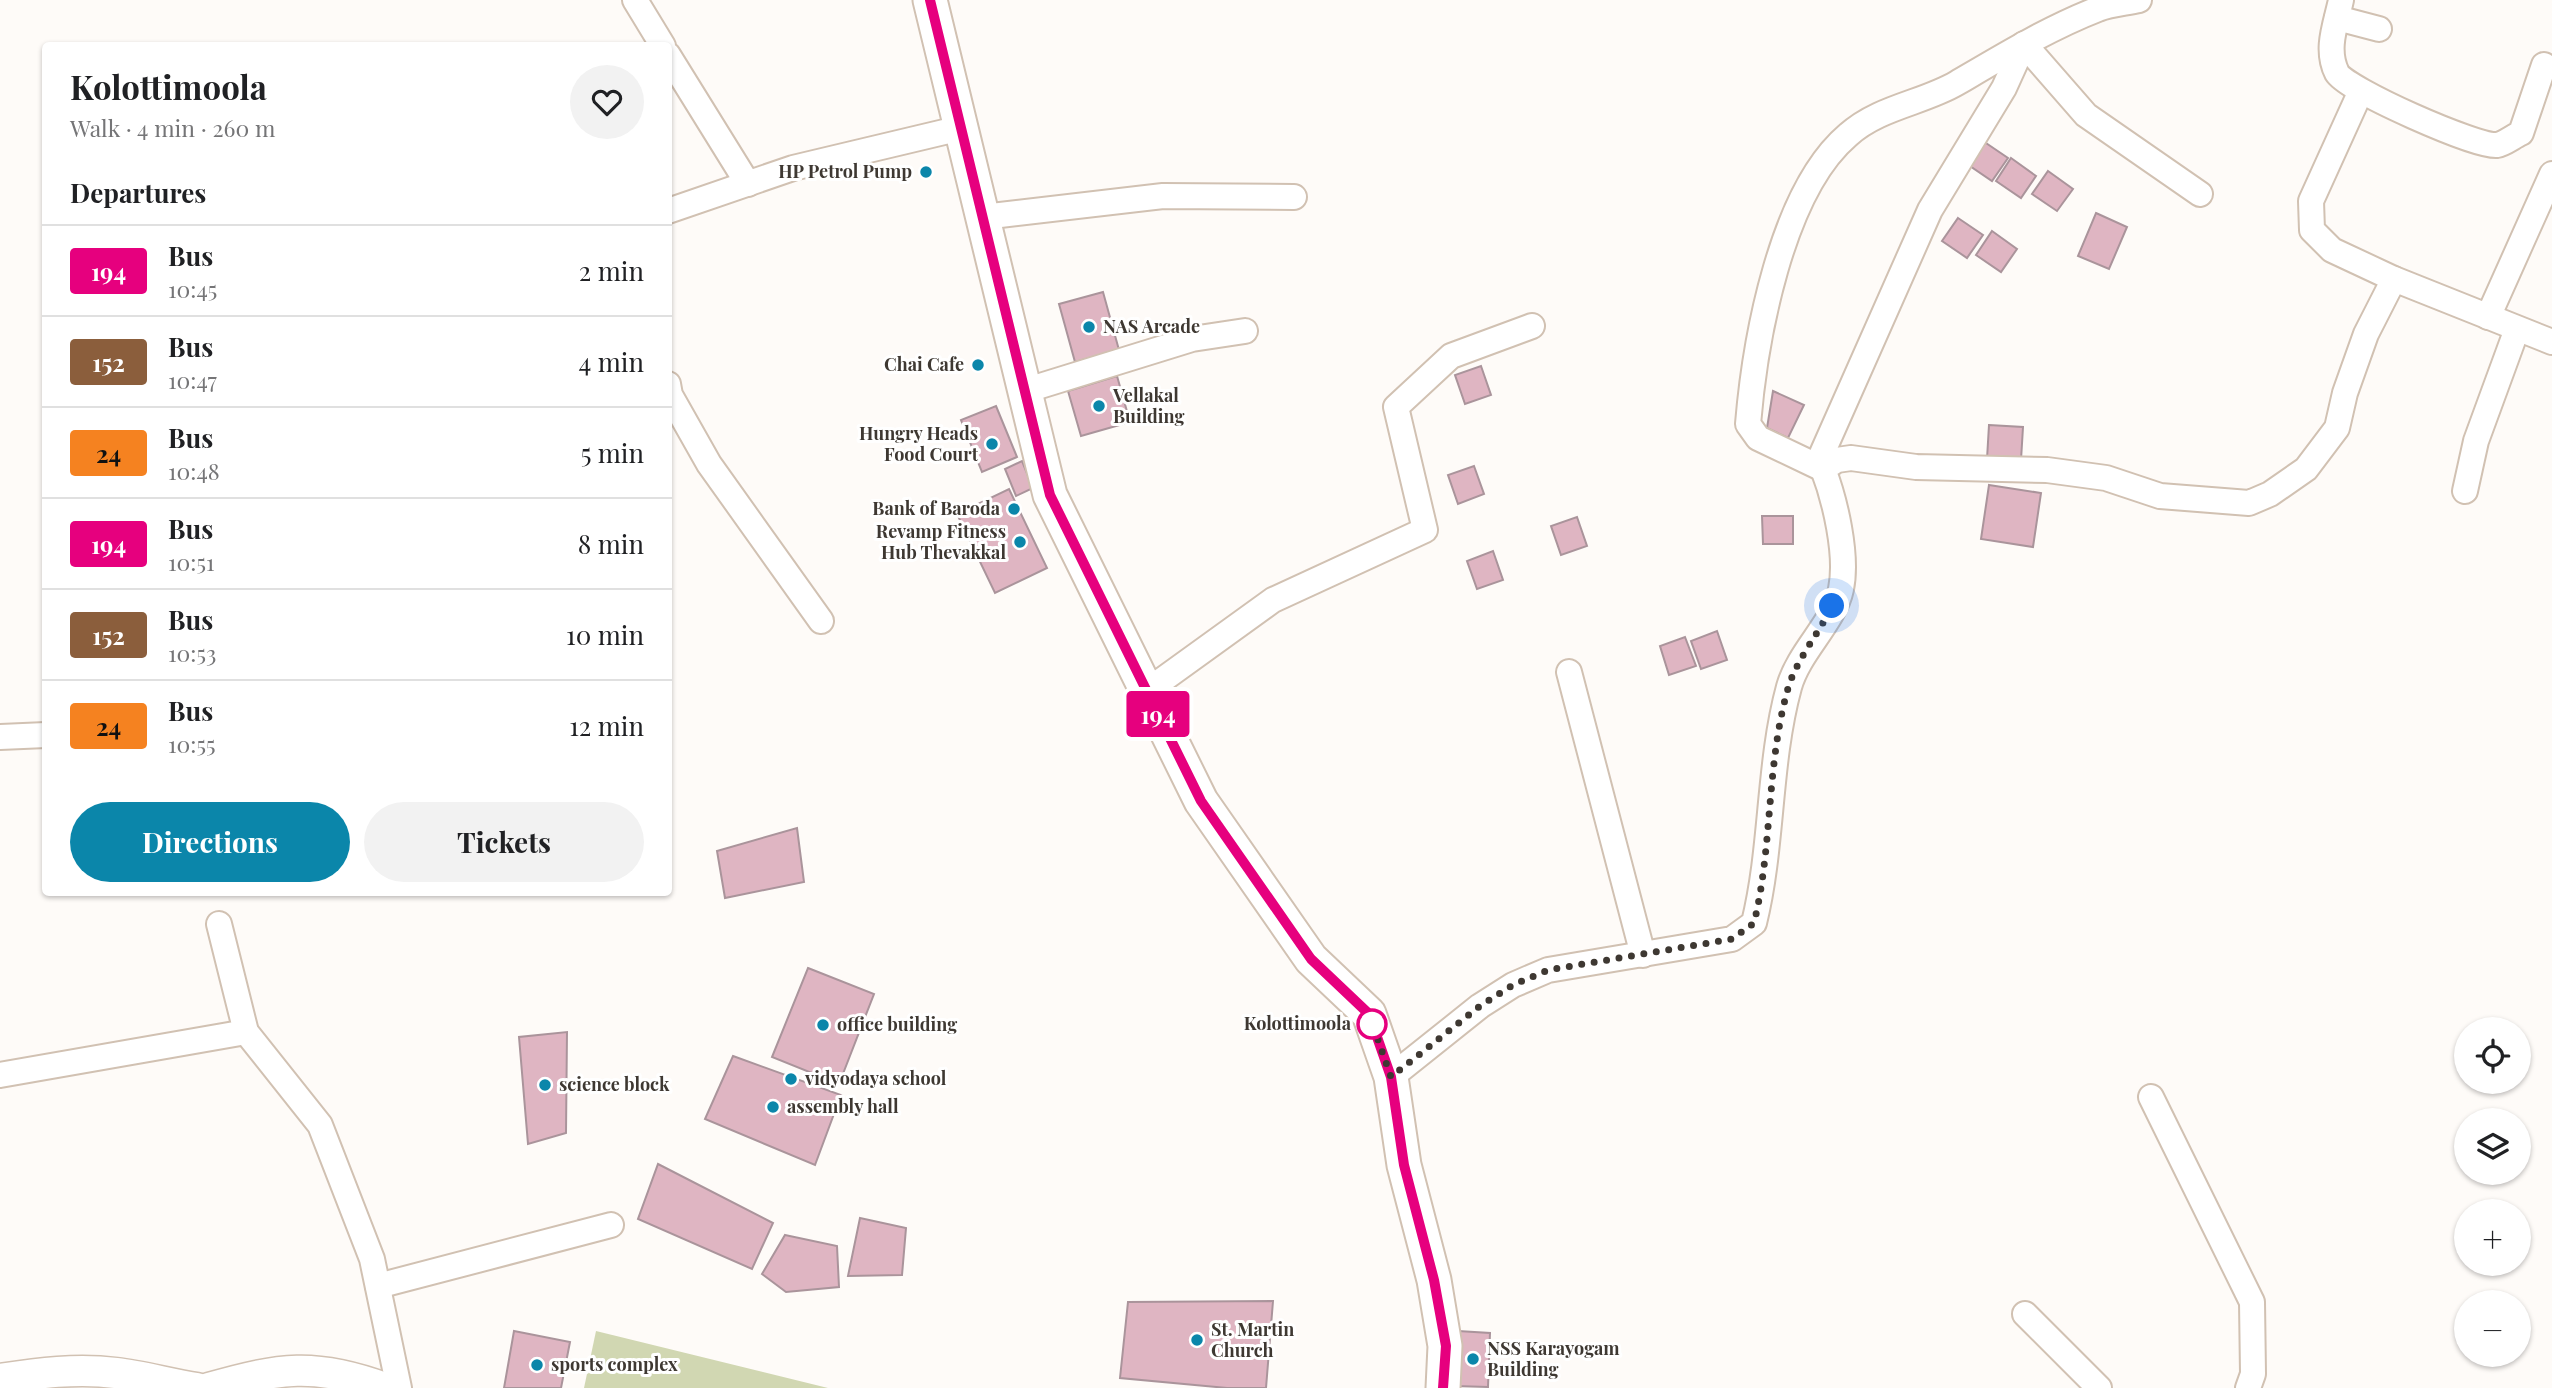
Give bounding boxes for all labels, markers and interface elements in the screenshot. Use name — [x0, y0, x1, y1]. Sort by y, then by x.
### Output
text: Kolottimoola — [70, 64, 267, 108]
button: heart — [570, 65, 644, 139]
text: Walk · 4 min · 260 m — [70, 112, 275, 143]
place label: HP Petrol Pump — [778, 159, 912, 183]
marker: HP Petrol Pump — [918, 164, 934, 180]
text: Departures — [70, 175, 206, 210]
text: Bus — [168, 238, 213, 273]
text: 2 min — [579, 253, 644, 288]
text: 194 — [91, 255, 126, 287]
text: 10:45 — [168, 273, 217, 304]
place label: NAS Arcade — [1103, 314, 1200, 338]
marker: NAS Arcade — [1081, 319, 1097, 335]
text: Bus — [168, 329, 213, 364]
text: 4 min — [578, 344, 644, 379]
text: 152 — [92, 346, 125, 378]
place label: Chai Cafe — [884, 352, 964, 376]
marker: Chai Cafe — [970, 357, 986, 373]
text: 10:47 — [168, 364, 217, 395]
place label: Vellakal Building — [1112, 383, 1184, 428]
marker: Vellakal Building — [1091, 398, 1107, 414]
text: Bus — [168, 420, 213, 455]
place label: Hungry Heads Food Court — [859, 421, 979, 466]
text: 5 min — [581, 435, 644, 470]
marker: Hungry Heads Food Court — [984, 436, 1000, 452]
text: 24 — [96, 437, 121, 469]
text: 10:48 — [168, 455, 220, 486]
place label: Bank of Baroda — [872, 496, 1001, 520]
marker: Bank of Baroda — [1006, 501, 1022, 517]
text: Bus — [168, 511, 213, 546]
place label: Revamp Fitness Hub Thevakkal — [876, 519, 1006, 564]
text: 8 min — [578, 526, 644, 561]
text: 194 — [91, 528, 126, 560]
marker: Revamp Fitness Hub Thevakkal — [1012, 534, 1028, 550]
text: 10:51 — [168, 546, 214, 577]
your location — [1814, 588, 1849, 623]
text: Bus — [168, 602, 213, 637]
text: 10 min — [566, 617, 644, 652]
text: 152 — [92, 619, 125, 651]
text: 10:53 — [168, 637, 216, 668]
line badge: 194 — [1118, 691, 1198, 737]
text: Bus — [168, 693, 213, 728]
text: 194 — [1140, 698, 1176, 730]
text: 12 min — [569, 708, 644, 743]
text: 24 — [96, 710, 121, 742]
text: 10:55 — [168, 728, 216, 759]
button: Directions — [70, 802, 350, 882]
button: Tickets — [364, 802, 644, 882]
marker: Kolottimoola — [1357, 1009, 1387, 1039]
place label: Kolottimoola — [1244, 1011, 1352, 1035]
place label: office building — [837, 1012, 957, 1036]
marker: office building — [815, 1017, 831, 1033]
map controls — [2454, 1017, 2531, 1367]
button: locate — [2454, 1017, 2531, 1094]
place label: vidyodaya school — [804, 1066, 947, 1090]
marker: vidyodaya school — [783, 1071, 799, 1087]
place label: science block — [559, 1072, 670, 1096]
marker: science block — [537, 1077, 553, 1093]
place label: assembly hall — [787, 1094, 899, 1118]
marker: assembly hall — [765, 1099, 781, 1115]
button: layers — [2454, 1108, 2531, 1185]
button: + — [2454, 1199, 2531, 1276]
button: − — [2454, 1290, 2531, 1367]
place label: St. Martin Church — [1211, 1317, 1294, 1362]
marker: St. Martin Church — [1189, 1332, 1205, 1348]
place label: NSS Karayogam Building — [1487, 1336, 1620, 1381]
marker: NSS Karayogam Building — [1465, 1351, 1481, 1367]
place label: sports complex — [551, 1352, 678, 1376]
marker: sports complex — [529, 1357, 545, 1373]

